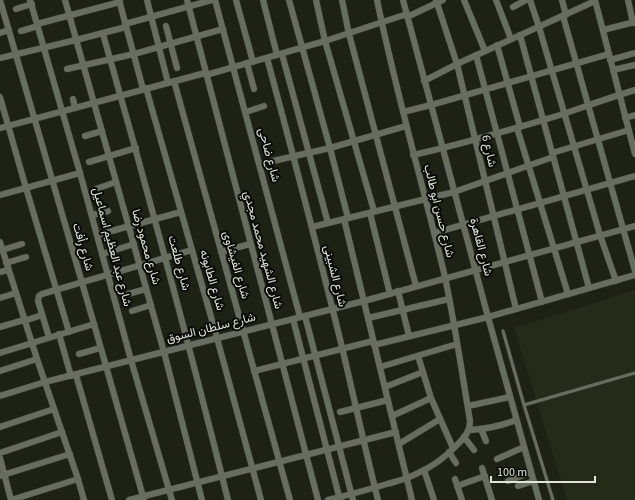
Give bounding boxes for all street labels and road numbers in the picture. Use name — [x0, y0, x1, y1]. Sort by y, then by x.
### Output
street label: شارع ضاحى — [254, 126, 284, 184]
street label: شارع 6 — [477, 133, 501, 169]
street label: شارع حسن ابو طالب — [419, 163, 459, 259]
street label: شارع عبد العظيم اسماعيل — [88, 186, 136, 308]
street label: شارع الشهيد محمد مجدي — [238, 189, 287, 311]
street label: شارع محمود رضا — [127, 207, 165, 287]
street label: شارع القاهرة — [465, 216, 497, 278]
street label: شارع رأفت — [68, 221, 98, 273]
street label: شارع الفيشاوى — [218, 229, 254, 301]
street label: شارع طلعت — [164, 234, 194, 292]
street label: شارع الشبينى — [319, 243, 351, 309]
street label: شارع الطابونه — [195, 248, 229, 312]
street label: شارع سلطان السوق — [165, 309, 257, 347]

